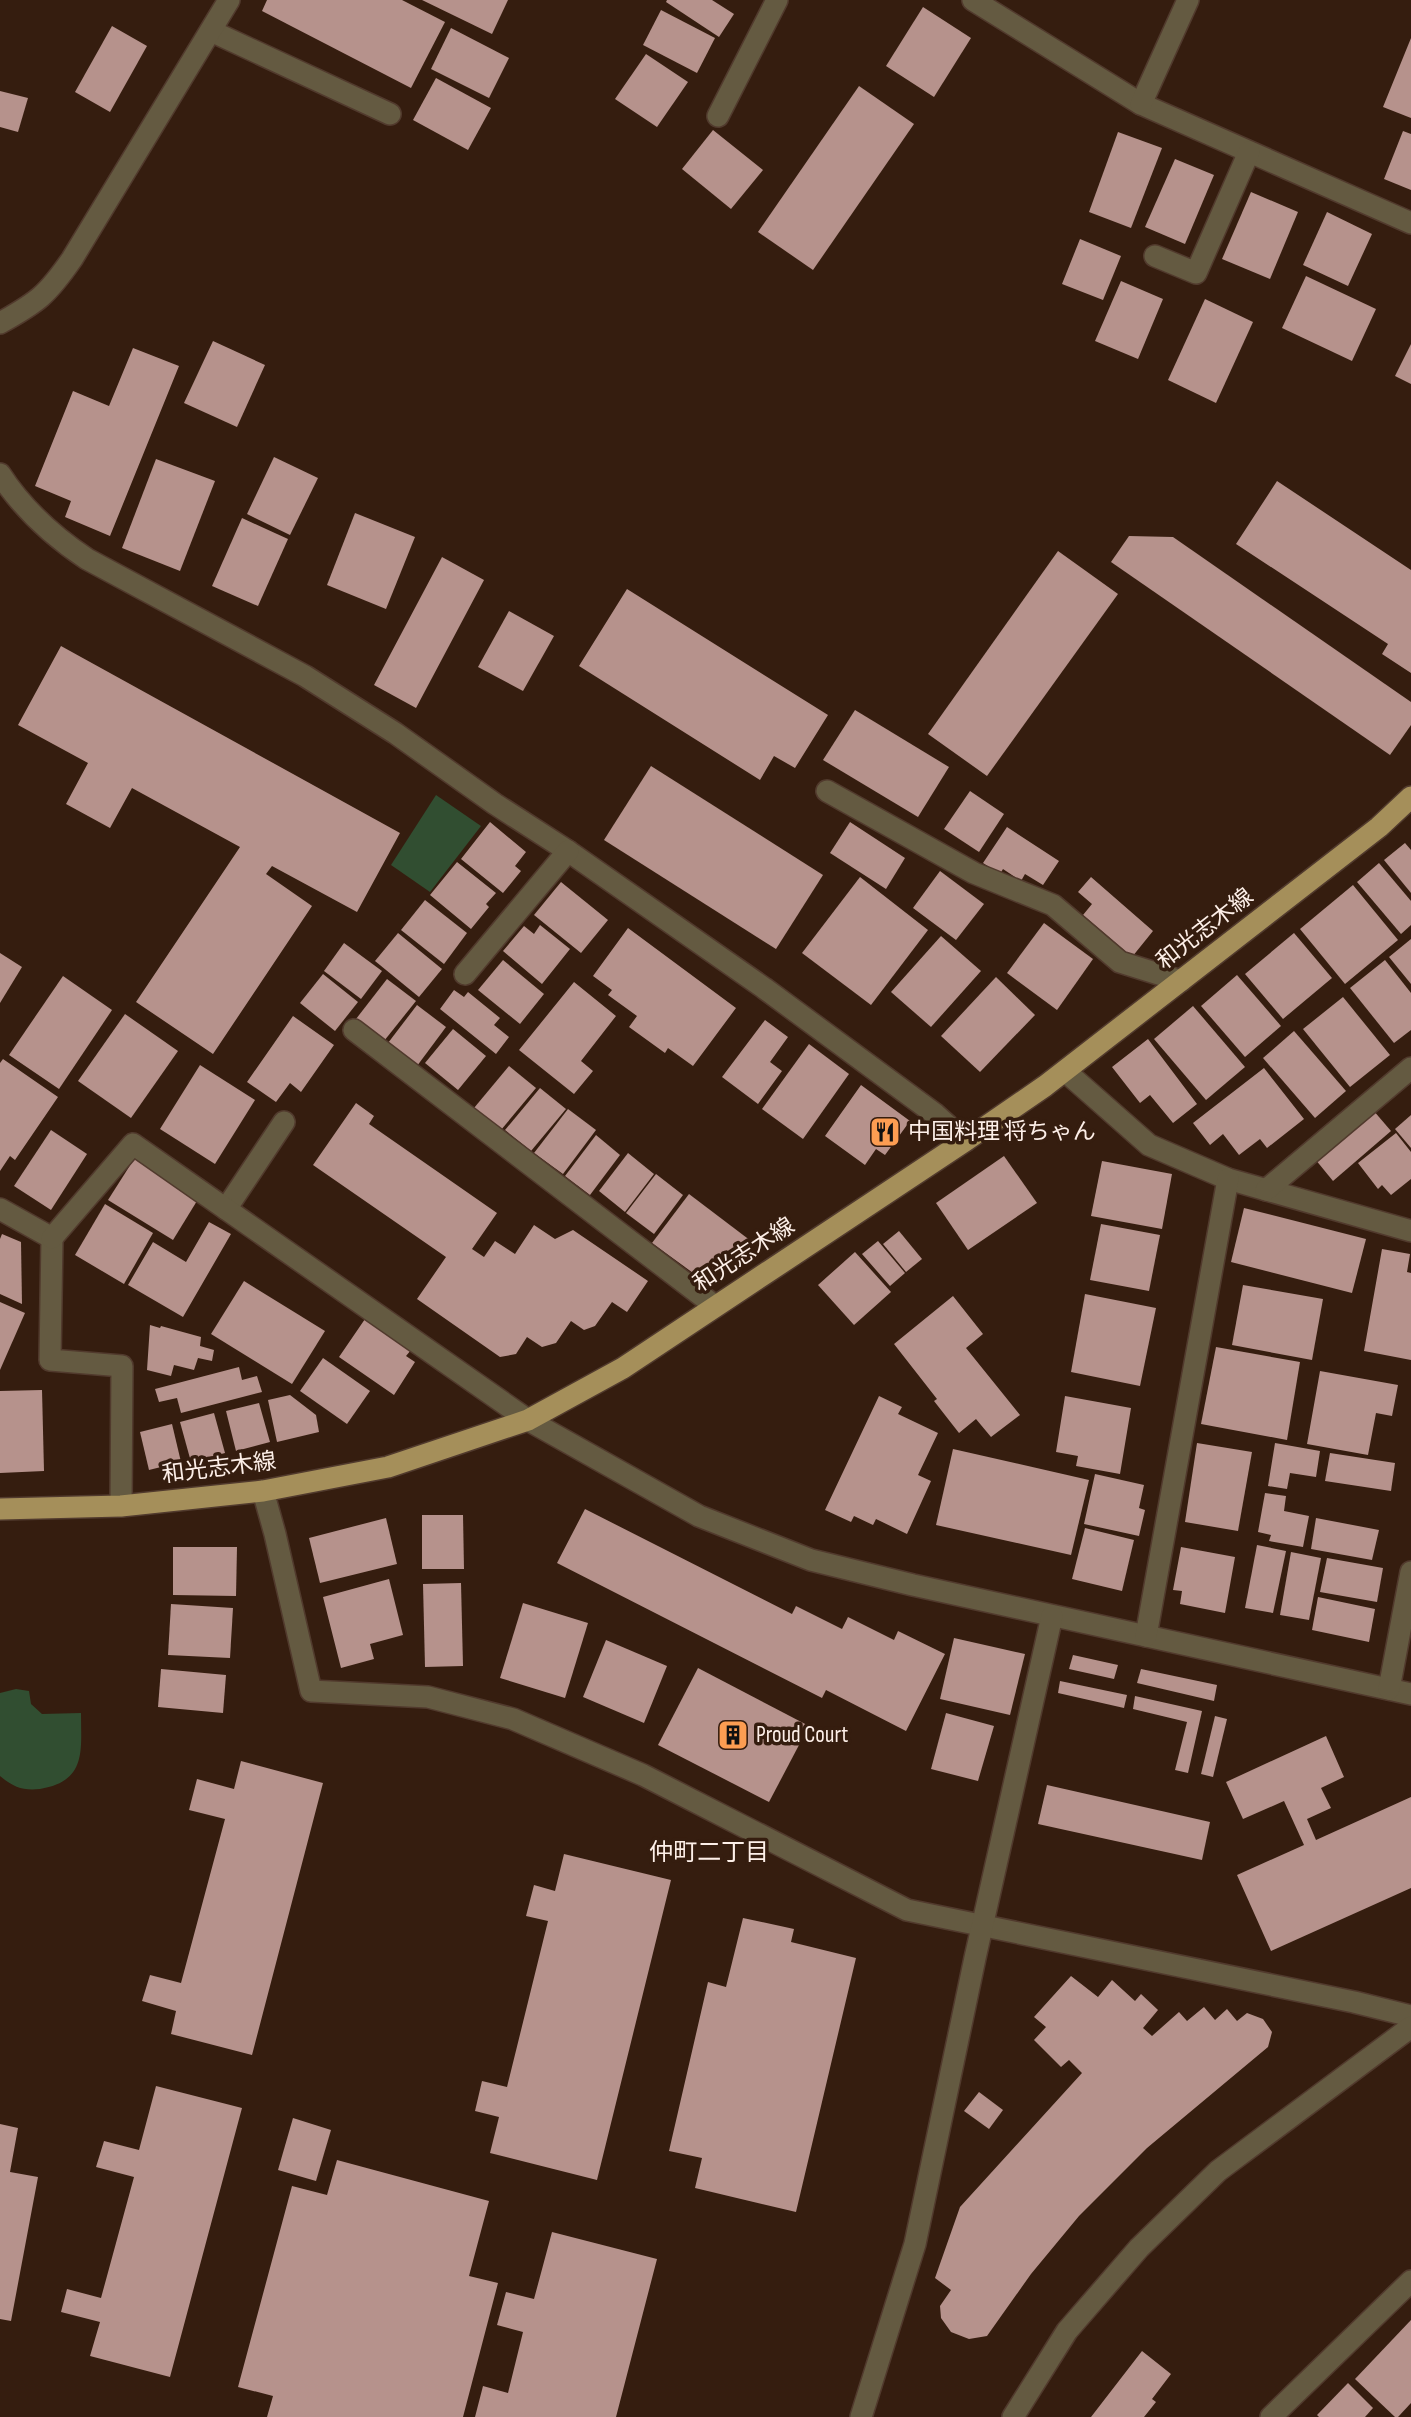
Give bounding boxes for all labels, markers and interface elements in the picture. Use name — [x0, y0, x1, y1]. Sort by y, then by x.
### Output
street label: 和光志木線 — [1151, 883, 1259, 975]
restaurant icon: 中国料理 将ちゃん — [868, 1115, 902, 1149]
place label: 中国料理 将ちゃん — [908, 1118, 1096, 1146]
street label: 和光志木線 — [688, 1212, 800, 1298]
street label: 和光志木線 — [160, 1447, 278, 1489]
building icon: Proud Court — [716, 1718, 750, 1752]
place label: Proud Court — [756, 1721, 848, 1749]
district label: 仲町二丁目 — [649, 1838, 769, 1867]

